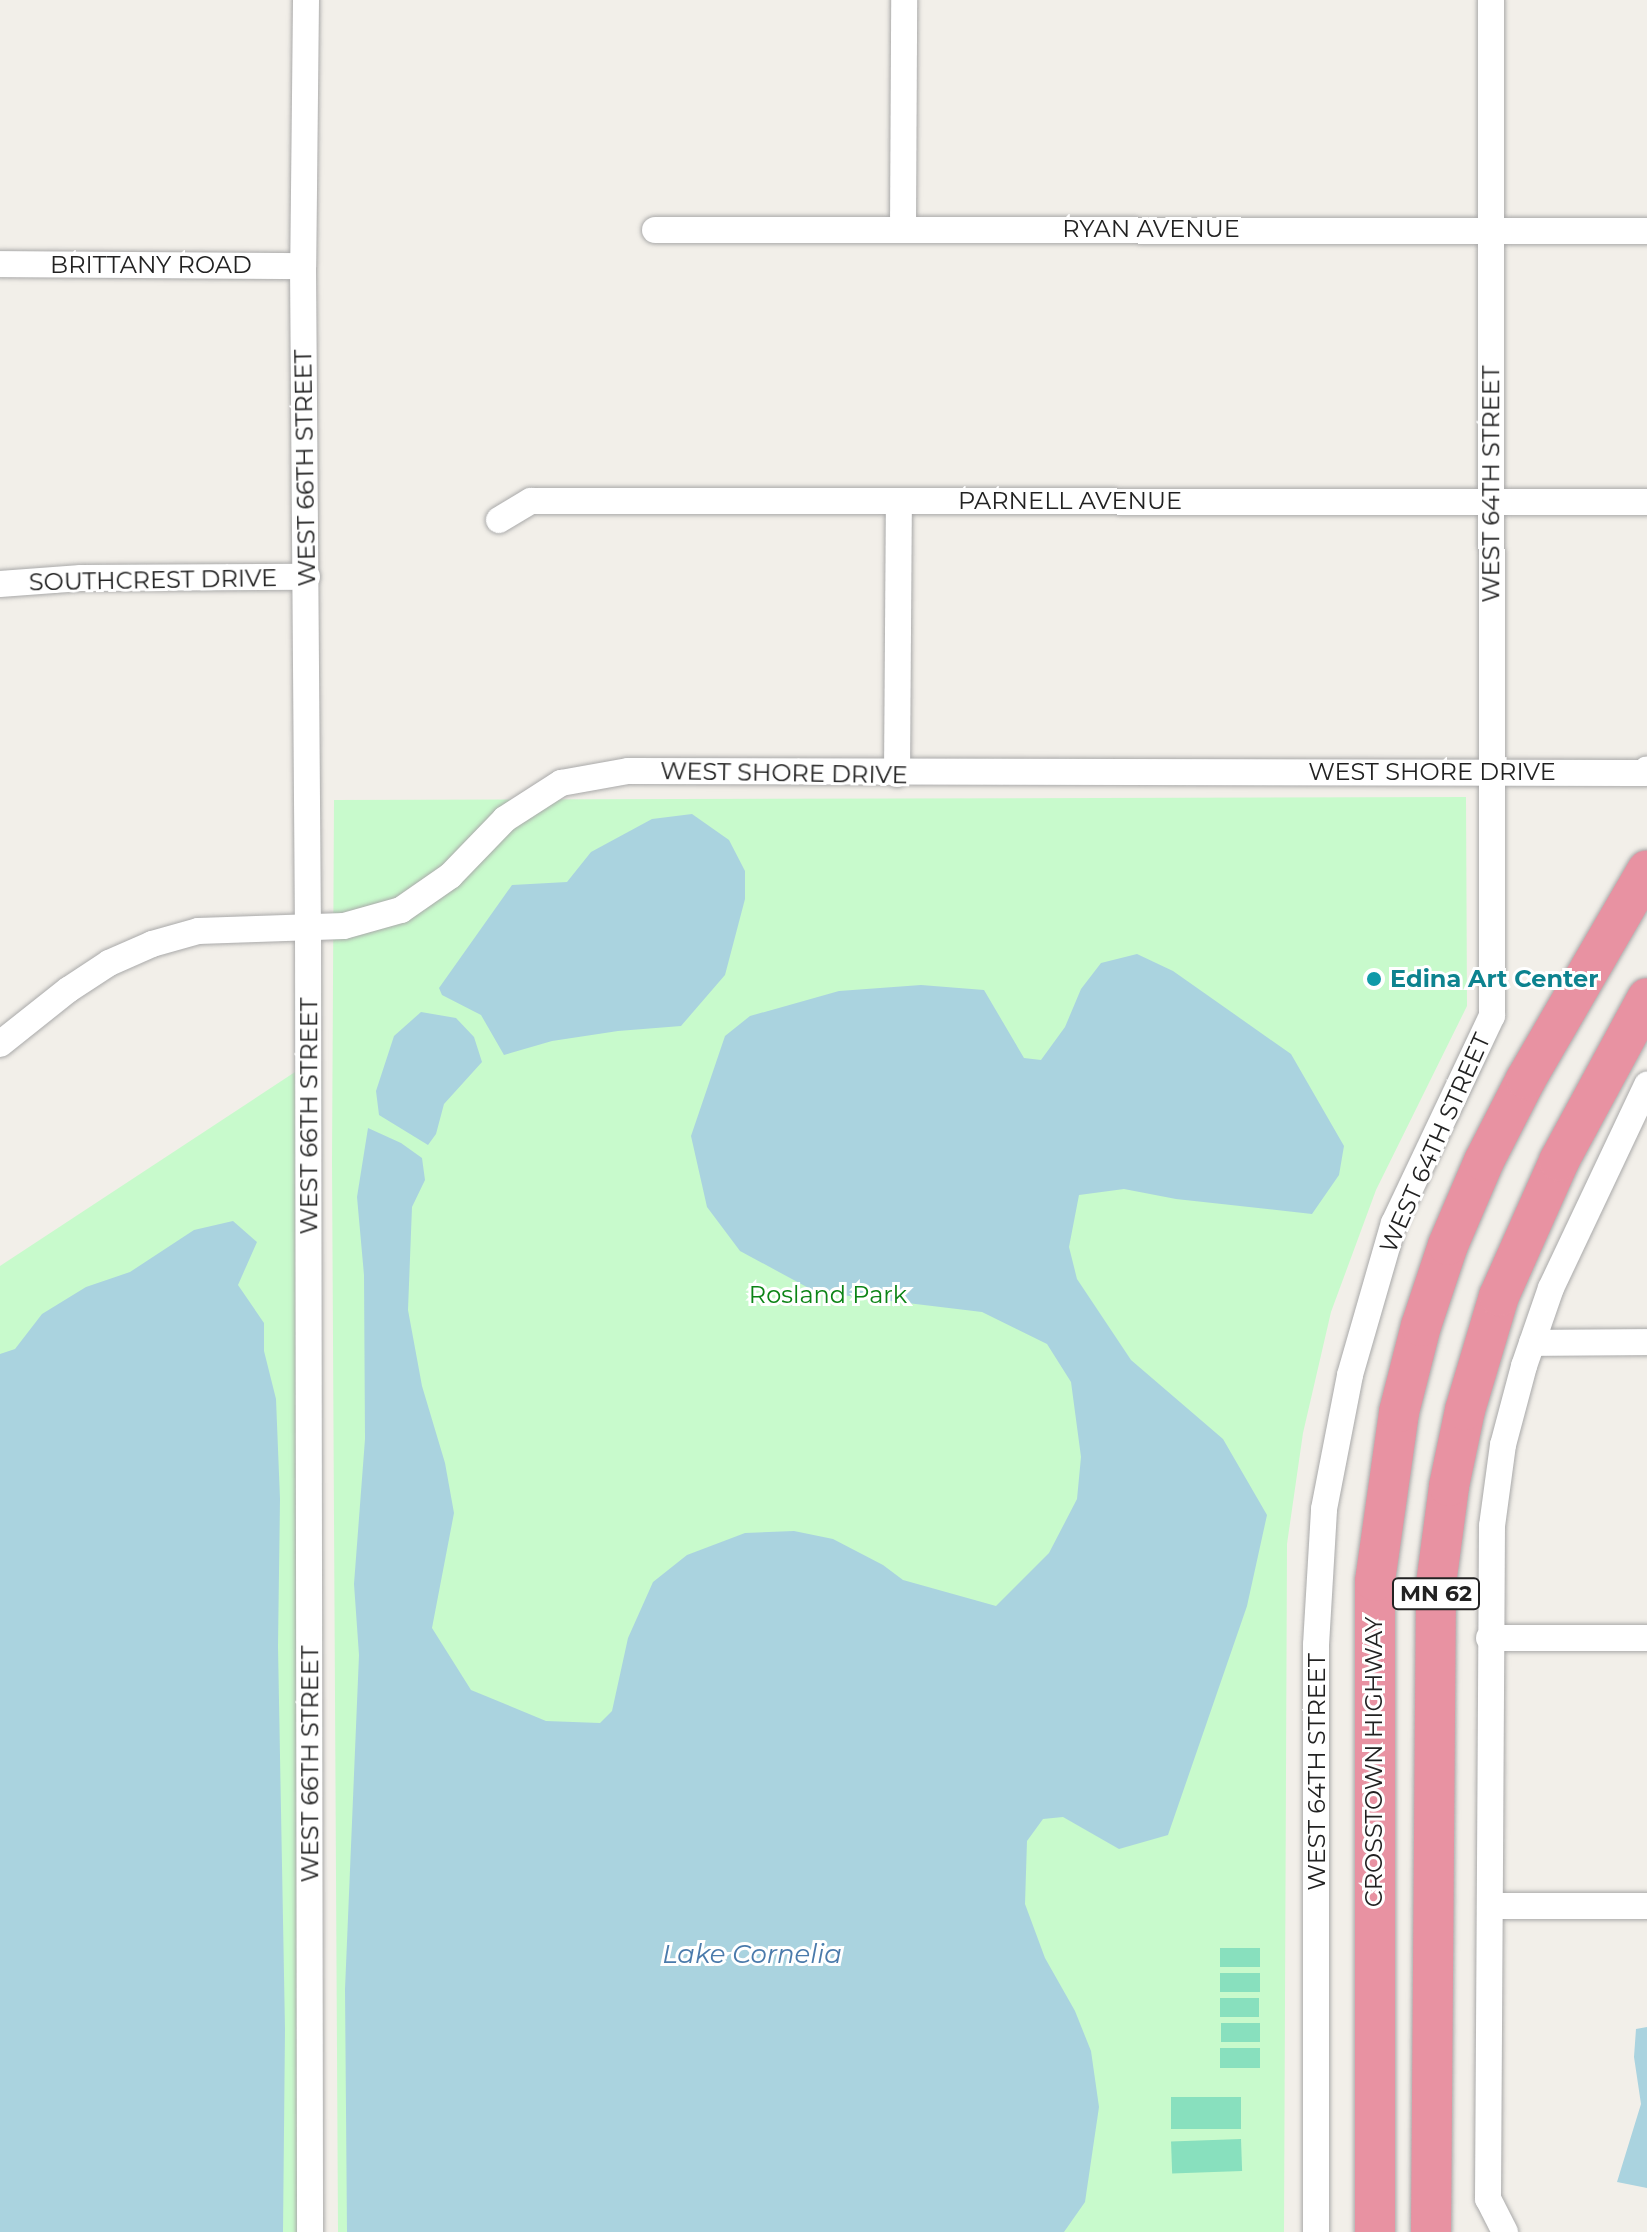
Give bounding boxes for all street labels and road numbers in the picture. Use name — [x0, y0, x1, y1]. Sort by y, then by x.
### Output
street label: RYAN AVENUE — [1062, 215, 1240, 243]
street label: BRITTANY ROAD — [50, 251, 252, 279]
street label: WEST 66TH STREET — [289, 349, 321, 587]
street label: WEST 64TH STREET — [1477, 365, 1505, 603]
street label: PARNELL AVENUE — [958, 487, 1182, 515]
street label: SOUTHCREST DRIVE — [29, 563, 277, 597]
street label: WEST SHORE DRIVE — [660, 756, 908, 790]
street label: WEST SHORE DRIVE — [1308, 758, 1556, 786]
street label: WEST 66TH STREET — [295, 997, 323, 1235]
street label: WEST 64TH STREET — [1374, 1029, 1496, 1257]
road number: MN 62 — [1390, 1576, 1482, 1612]
street label: CROSSTOWN HIGHWAY — [1360, 1617, 1388, 1907]
street label: WEST 66TH STREET — [296, 1645, 324, 1883]
street label: WEST 64TH STREET — [1303, 1653, 1331, 1891]

